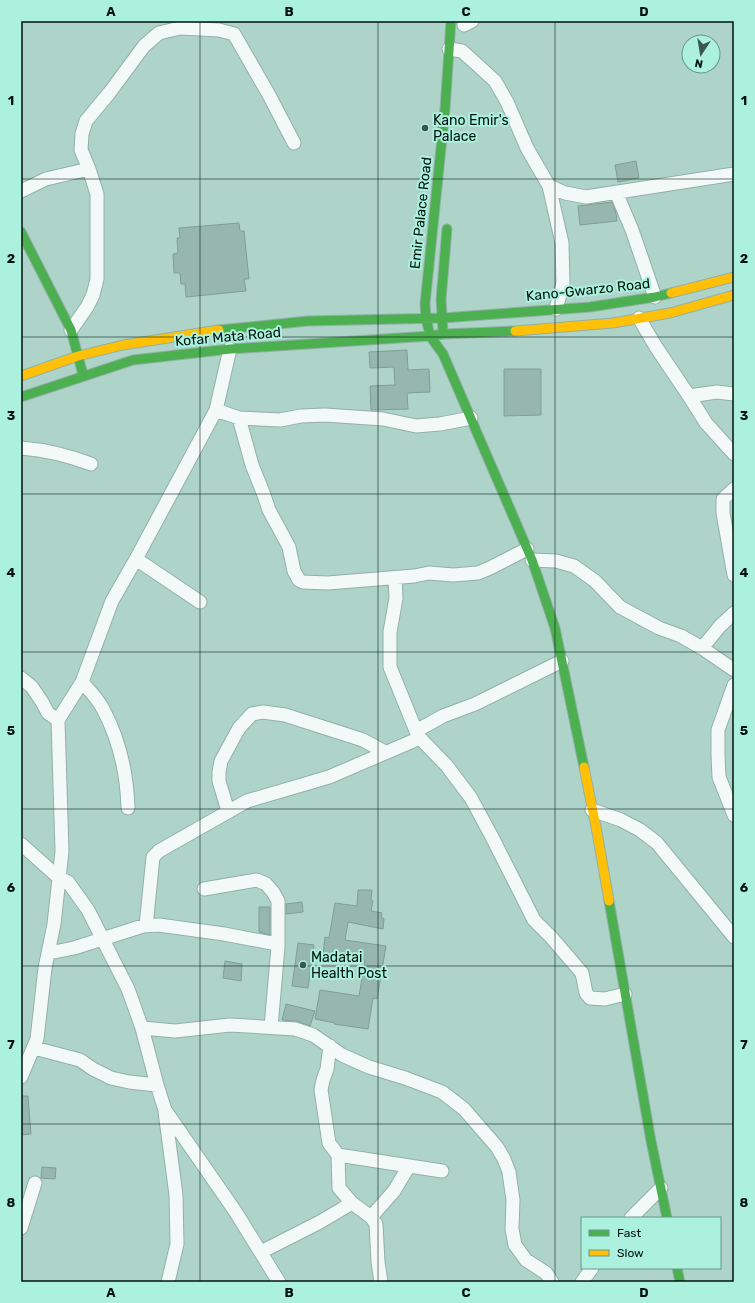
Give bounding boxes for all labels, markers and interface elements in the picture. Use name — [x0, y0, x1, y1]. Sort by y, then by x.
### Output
text: A — [106, 4, 116, 19]
text: B — [284, 4, 294, 19]
text: C — [461, 4, 471, 19]
text: D — [639, 4, 649, 19]
north arrow — [681, 34, 721, 74]
text: N — [694, 56, 704, 70]
text: 1 — [8, 93, 14, 108]
text: 1 — [741, 93, 747, 108]
place label: Kano Emir's Palace — [433, 112, 509, 145]
marker: Kano Emir's Palace — [420, 123, 430, 133]
street label: Emir Palace Road — [407, 156, 435, 270]
text: 2 — [7, 251, 15, 266]
text: 2 — [740, 251, 748, 266]
street label: Kano-Gwarzo Road — [525, 275, 651, 305]
street label: Kofar Mata Road — [174, 324, 282, 350]
text: 3 — [7, 408, 16, 423]
text: 3 — [740, 408, 749, 423]
text: 4 — [7, 565, 16, 580]
text: 4 — [740, 565, 749, 580]
text: 5 — [7, 723, 15, 738]
text: 5 — [740, 723, 748, 738]
text: 6 — [7, 880, 16, 895]
text: 6 — [740, 880, 749, 895]
place label: Madatai Health Post — [311, 949, 387, 982]
marker: Madatai Health Post — [298, 960, 308, 970]
text: 7 — [7, 1037, 15, 1052]
text: 7 — [740, 1037, 748, 1052]
text: 8 — [7, 1195, 16, 1210]
text: 8 — [740, 1195, 749, 1210]
legend — [581, 1217, 721, 1269]
text: Fast — [617, 1226, 641, 1240]
text: Slow — [617, 1246, 644, 1260]
text: A — [106, 1285, 116, 1300]
text: B — [284, 1285, 294, 1300]
text: C — [461, 1285, 471, 1300]
text: D — [639, 1285, 649, 1300]

